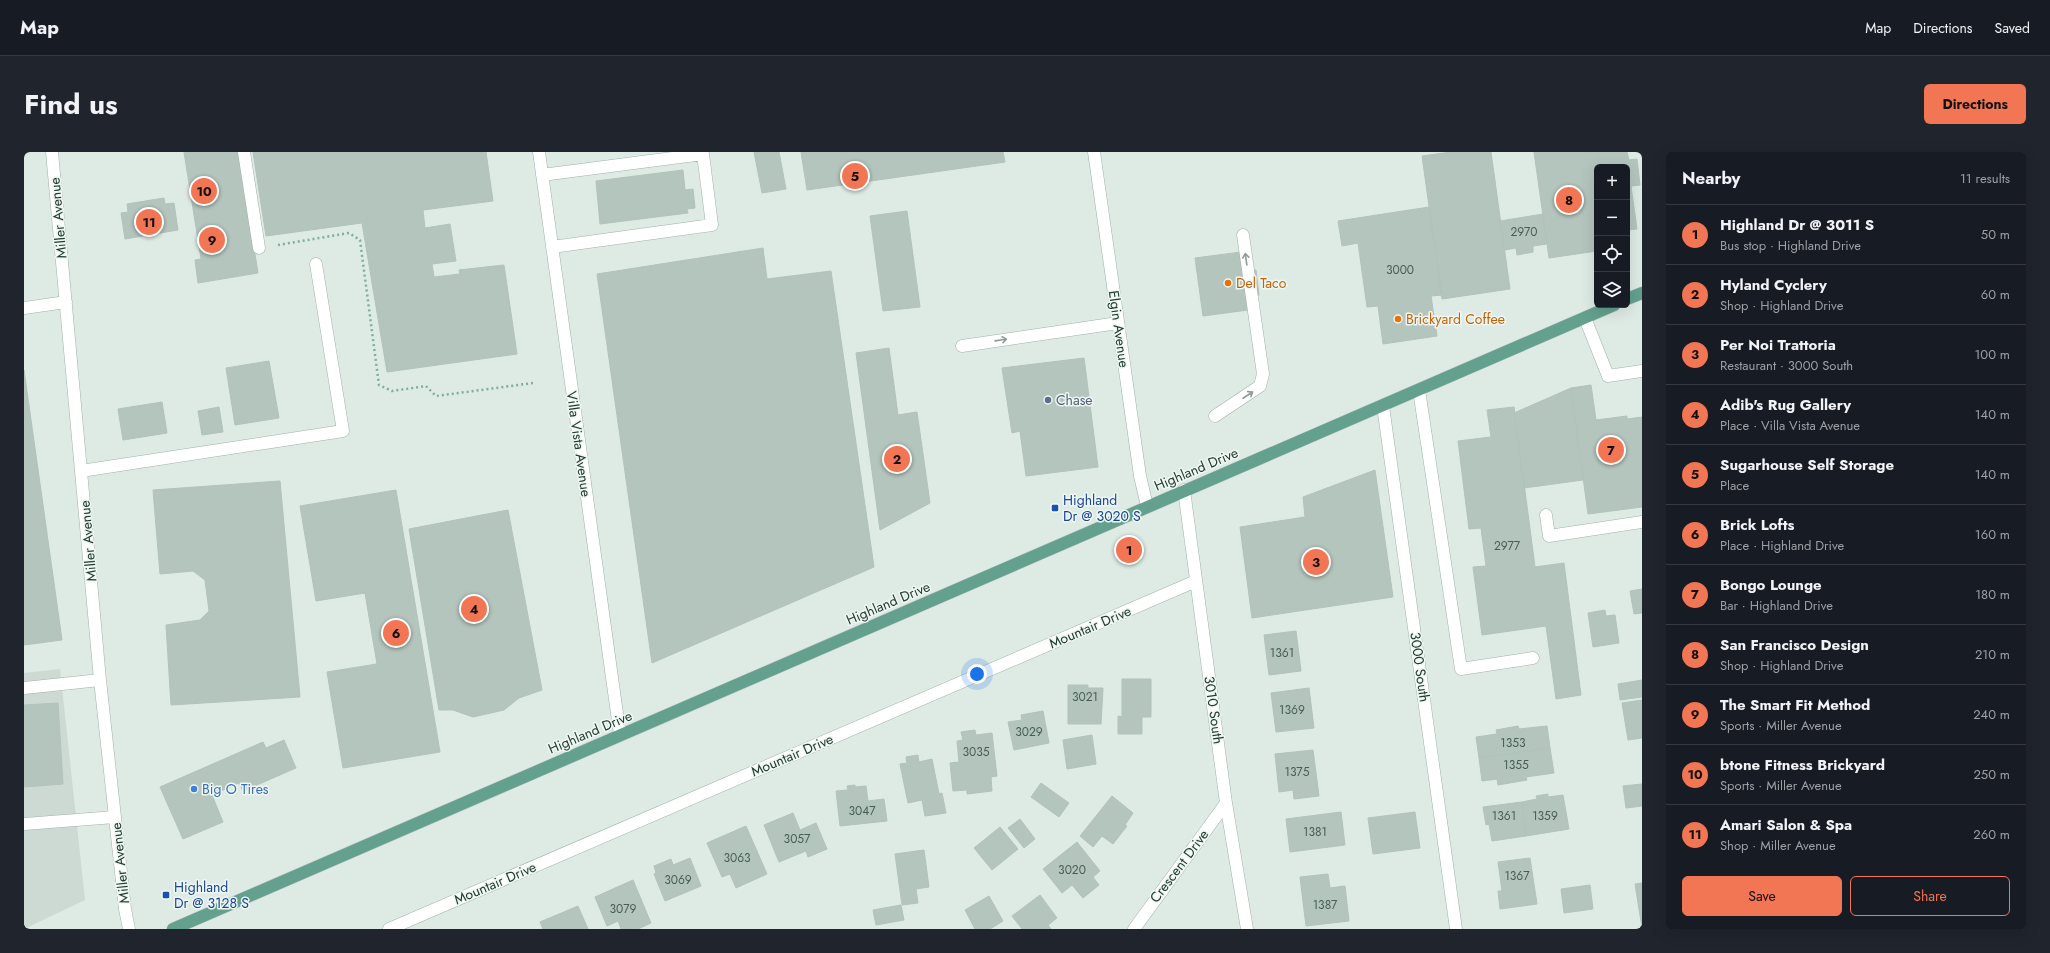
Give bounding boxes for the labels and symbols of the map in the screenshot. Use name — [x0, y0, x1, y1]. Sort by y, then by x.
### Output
pin: 5 — [842, 161, 868, 191]
pin: 10 — [191, 176, 217, 206]
street label: Miller Avenue — [44, 177, 72, 259]
pin: 8 — [1556, 185, 1582, 215]
pin: 11 — [136, 207, 162, 237]
house number: 2970 — [1511, 223, 1537, 241]
pin: 9 — [199, 225, 225, 255]
one-way arrow — [1242, 253, 1250, 266]
house number: 3000 — [1386, 261, 1414, 279]
place label: Del Taco — [1236, 273, 1287, 293]
marker: Del Taco — [1223, 278, 1233, 288]
street label: Elgin Avenue — [1104, 289, 1134, 369]
place label: Brickyard Coffee — [1406, 309, 1505, 329]
marker: Brickyard Coffee — [1393, 314, 1403, 324]
one-way arrow — [994, 336, 1007, 344]
street label: Villa Vista Avenue — [562, 390, 596, 498]
place label: Chase — [1056, 390, 1093, 410]
one-way arrow — [1242, 390, 1254, 398]
marker: Chase — [1043, 395, 1053, 405]
pin: 7 — [1598, 435, 1624, 465]
street label: Highland Drive — [1151, 442, 1241, 496]
pin: 2 — [884, 444, 910, 474]
place label: Highland Dr @ 3020 S — [1063, 490, 1141, 526]
street label: Miller Avenue — [74, 500, 102, 582]
marker: Highland Dr @ 3020 S — [1050, 503, 1060, 513]
pin: 1 — [1116, 535, 1142, 565]
house number: 2977 — [1494, 537, 1521, 555]
pin: 3 — [1303, 547, 1329, 577]
street label: Highland Drive — [843, 576, 933, 630]
pin: 4 — [461, 594, 487, 624]
street label: Mountair Drive — [1046, 601, 1134, 653]
pin: 6 — [383, 618, 409, 648]
street label: 3000 South — [1405, 631, 1435, 703]
house number: 1361 — [1270, 644, 1294, 662]
your location — [967, 664, 987, 684]
street label: 3010 South — [1199, 675, 1229, 745]
house number: 3021 — [1072, 688, 1098, 706]
house number: 1369 — [1279, 701, 1305, 719]
street label: Highland Drive — [545, 705, 635, 759]
house number: 3029 — [1015, 723, 1043, 741]
street label: Mountair Drive — [748, 729, 836, 781]
house number: 1353 — [1500, 734, 1526, 752]
house number: 3035 — [962, 743, 990, 761]
house number: 1355 — [1503, 756, 1529, 774]
house number: 1375 — [1285, 763, 1310, 781]
place label: Big O Tires — [202, 779, 269, 799]
marker: Big O Tires — [189, 784, 199, 794]
house number: 3047 — [848, 802, 876, 820]
house number: 1361 — [1492, 807, 1516, 825]
house number: 1359 — [1532, 807, 1558, 825]
street label: Miller Avenue — [106, 822, 134, 904]
house number: 1381 — [1303, 823, 1327, 841]
street label: Crescent Drive — [1145, 825, 1213, 907]
house number: 3057 — [784, 830, 811, 848]
house number: 3063 — [723, 849, 751, 867]
street label: Mountair Drive — [451, 857, 539, 909]
house number: 3020 — [1058, 861, 1086, 879]
house number: 1367 — [1504, 867, 1530, 885]
house number: 3069 — [664, 871, 692, 889]
place label: Highland Dr @ 3128 S — [174, 877, 249, 913]
marker: Highland Dr @ 3128 S — [161, 890, 171, 900]
house number: 1387 — [1313, 896, 1338, 914]
house number: 3079 — [610, 900, 637, 918]

